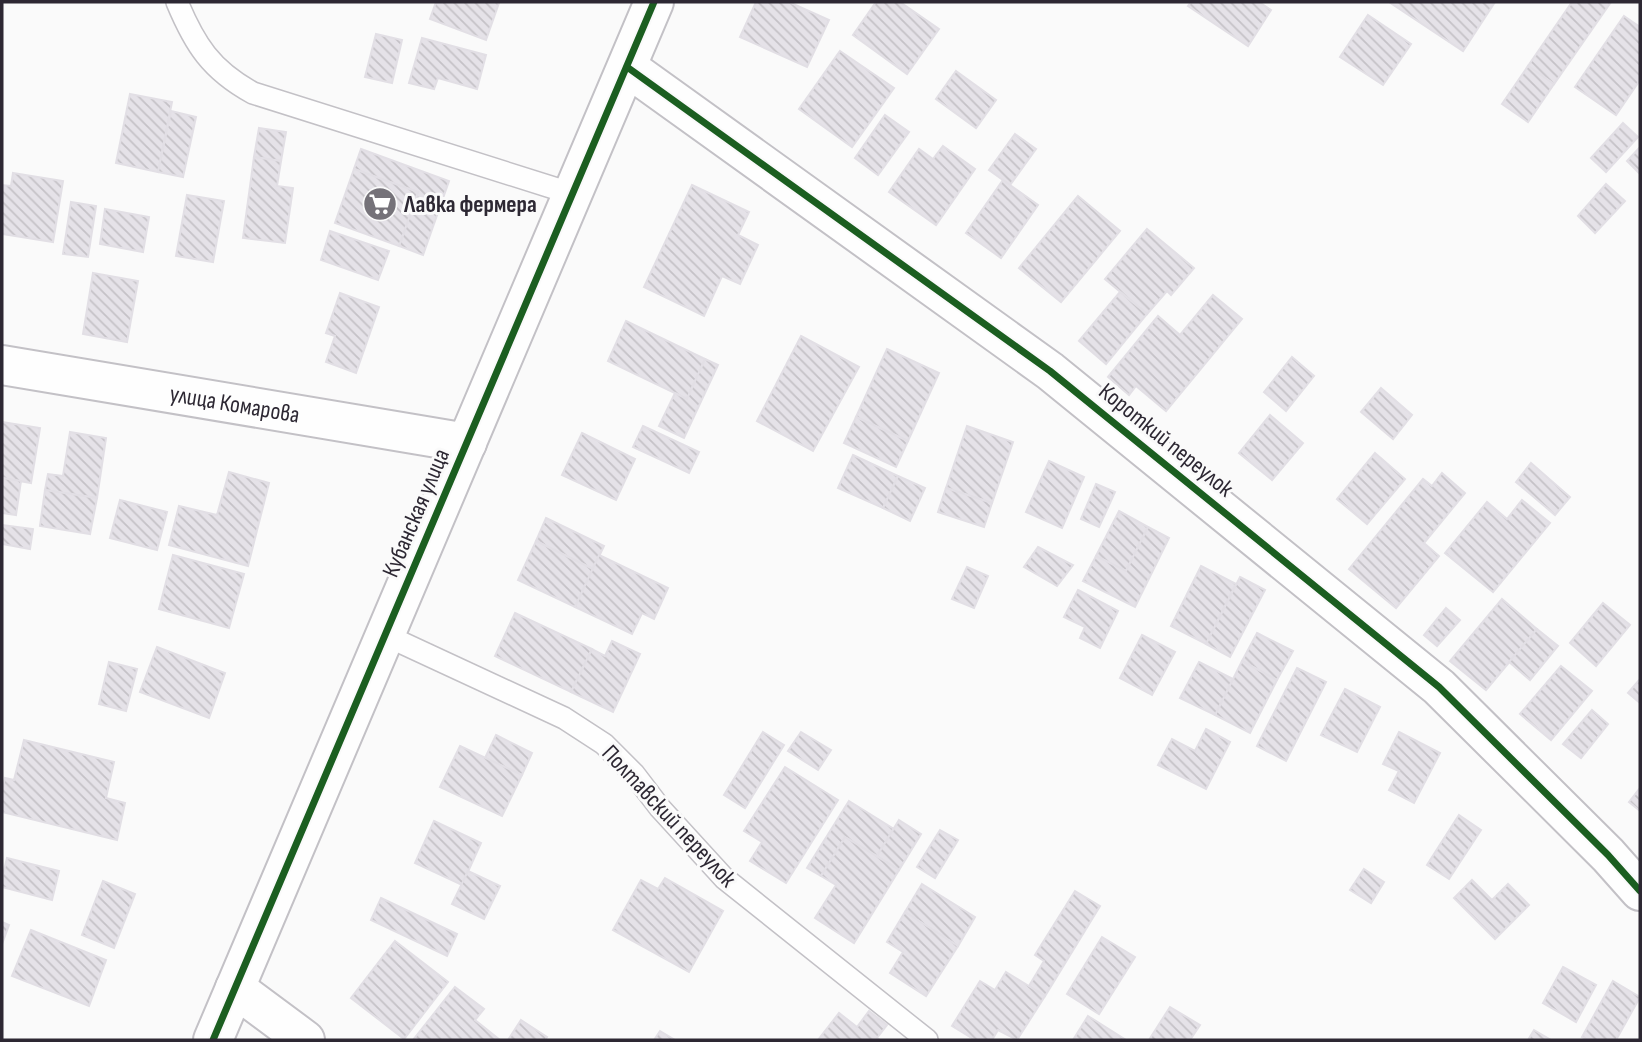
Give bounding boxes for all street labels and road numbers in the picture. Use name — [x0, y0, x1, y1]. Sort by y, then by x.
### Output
street label: Короткий переулок — [1093, 377, 1240, 504]
street label: улица Комарова — [168, 379, 302, 429]
street label: Кубанская улица — [376, 444, 456, 582]
street label: Полтавский переулок — [596, 739, 743, 894]

